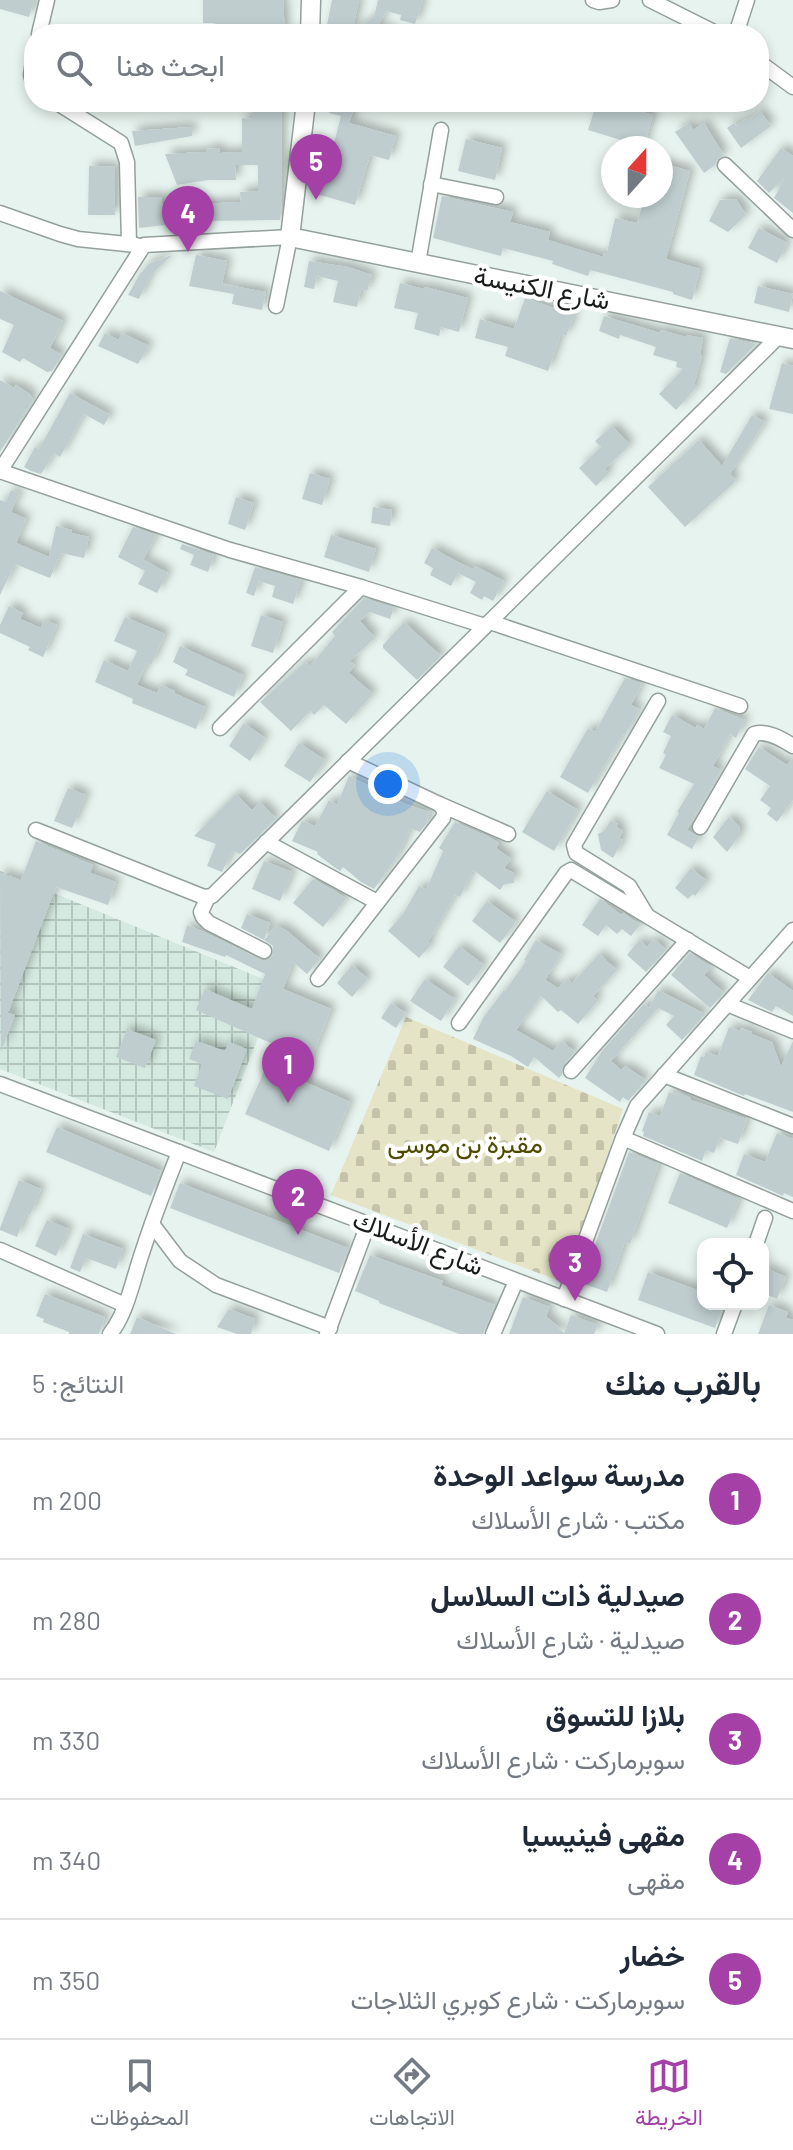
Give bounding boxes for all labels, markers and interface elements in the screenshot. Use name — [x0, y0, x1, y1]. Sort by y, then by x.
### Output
search box — [24, 24, 769, 112]
icon: search — [52, 46, 96, 90]
text: ابحث هنا — [116, 46, 225, 82]
pin: 5 — [290, 134, 342, 200]
north arrow — [601, 136, 673, 208]
pin: 4 — [162, 186, 214, 252]
street label: شارع الكنيسة — [471, 258, 613, 319]
your location — [368, 764, 408, 804]
pin: 1 — [262, 1037, 314, 1103]
park label: مقبرة بن موسى — [387, 1127, 543, 1160]
pin: 2 — [272, 1169, 324, 1235]
street label: شارع الأسلاك — [347, 1203, 488, 1284]
pin: 3 — [549, 1235, 601, 1301]
map controls — [697, 1238, 769, 1310]
button: locate — [697, 1238, 769, 1310]
text: بالقرب منك — [605, 1361, 761, 1402]
text: النتائج: 5 — [32, 1367, 124, 1398]
text: مدرسة سواعد الوحدة — [433, 1456, 685, 1492]
text: 200 m — [32, 1484, 102, 1515]
text: 1 — [730, 1484, 740, 1515]
text: مكتب · شارع الأسلاك — [471, 1503, 685, 1534]
text: صيدلية ذات السلاسل — [430, 1576, 685, 1612]
text: 280 m — [32, 1604, 101, 1635]
text: 2 — [728, 1604, 742, 1635]
text: صيدلية · شارع الأسلاك — [456, 1623, 685, 1654]
text: بلازا للتسوق — [545, 1696, 685, 1732]
text: 330 m — [32, 1724, 100, 1755]
text: 3 — [728, 1724, 742, 1755]
text: سوبرماركت · شارع الأسلاك — [421, 1743, 685, 1774]
text: مقهى فينيسيا — [522, 1816, 685, 1852]
text: 340 m — [32, 1844, 101, 1875]
text: 4 — [727, 1844, 743, 1875]
text: مقهى — [627, 1863, 685, 1894]
text: خضار — [620, 1936, 685, 1972]
text: 350 m — [32, 1964, 100, 1995]
text: 5 — [728, 1964, 742, 1995]
text: سوبرماركت · شارع كوبري الثلاجات — [351, 1983, 685, 2014]
tab: المحفوظات — [90, 2054, 189, 2137]
tab: الاتجاهات — [369, 2054, 455, 2137]
tab: الخريطة — [635, 2054, 703, 2137]

